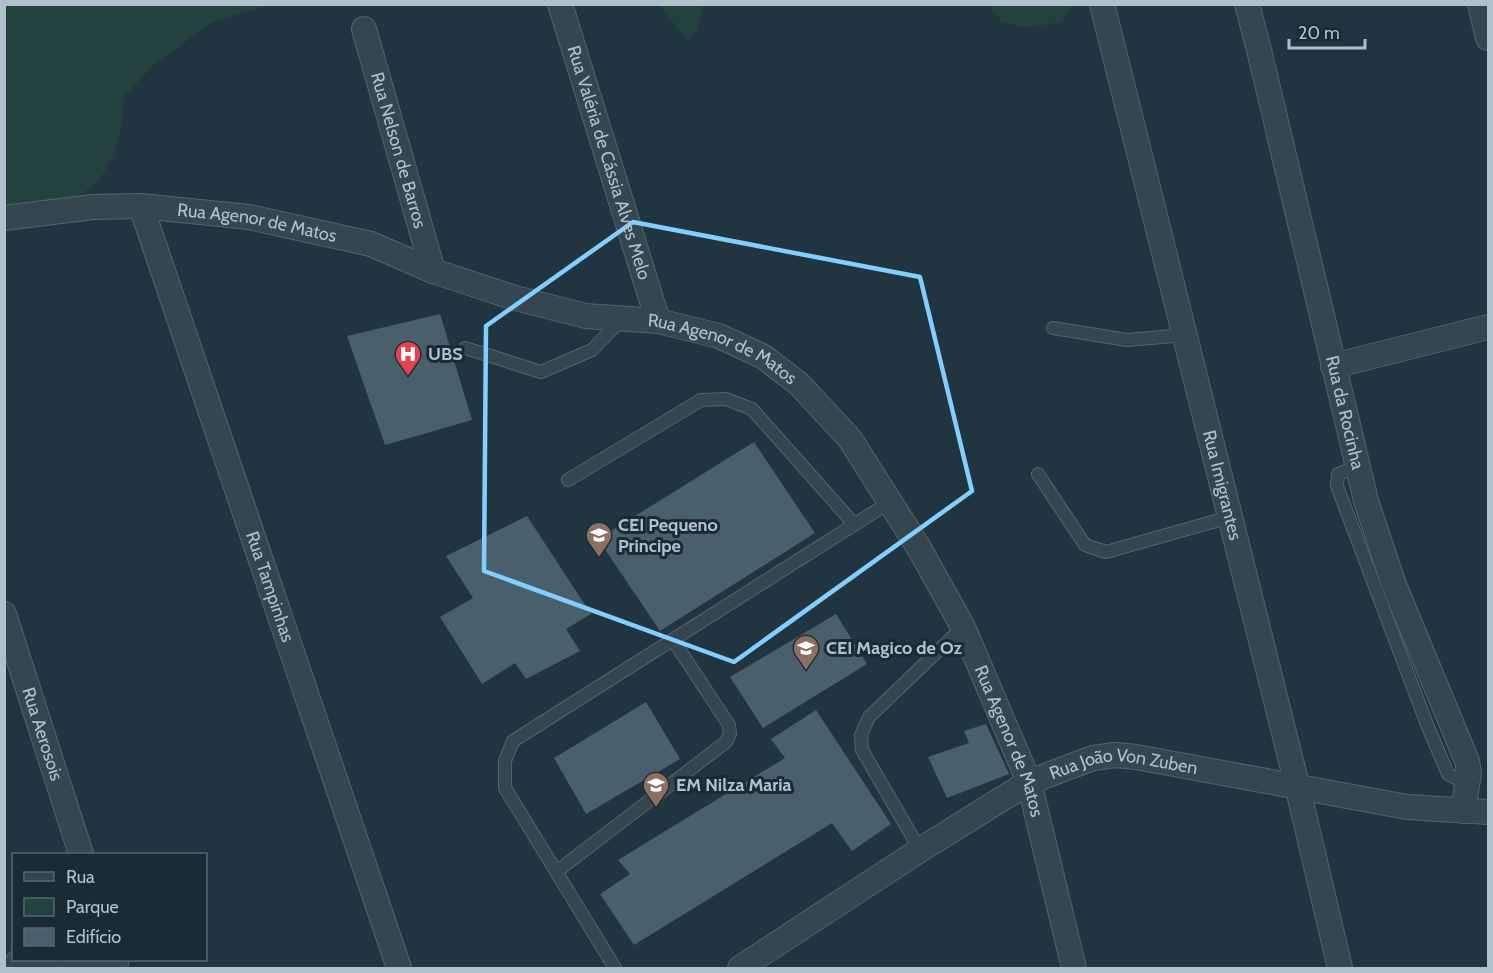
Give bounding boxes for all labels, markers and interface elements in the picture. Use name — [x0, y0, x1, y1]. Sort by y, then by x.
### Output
scale bar — [1289, 12, 1366, 50]
text: 20 m — [1298, 22, 1340, 44]
street label: Rua Valéria de Cássia Alves Melo — [562, 43, 656, 282]
street label: Rua Nelson de Barros — [366, 70, 431, 231]
street label: Rua Agenor de Matos — [176, 199, 339, 247]
street label: Rua Agenor de Matos — [647, 309, 801, 389]
hospital icon: UBS — [393, 339, 423, 377]
place label: UBS — [428, 343, 463, 365]
street label: Rua da Rocinha — [1321, 353, 1369, 472]
street label: Rua Imigrantes — [1198, 428, 1246, 543]
place label: CEI Pequeno Principe — [618, 514, 718, 557]
school or university icon: CEI Pequeno Principe — [584, 520, 614, 558]
street label: Rua Tampinhas — [241, 529, 299, 645]
school or university icon: CEI Magico de Oz — [791, 633, 821, 671]
place label: CEI Magico de Oz — [826, 637, 963, 659]
street label: Rua Agenor de Matos — [970, 662, 1048, 819]
street label: Rua Aerosois — [17, 684, 68, 783]
street label: Rua João Von Zuben — [1046, 744, 1199, 784]
school or university icon: EM Nilza Maria — [641, 770, 671, 808]
place label: EM Nilza Maria — [676, 774, 792, 796]
legend — [12, 853, 207, 961]
text: Rua — [66, 866, 95, 888]
text: Parque — [66, 896, 119, 918]
text: Edifício — [66, 926, 121, 948]

